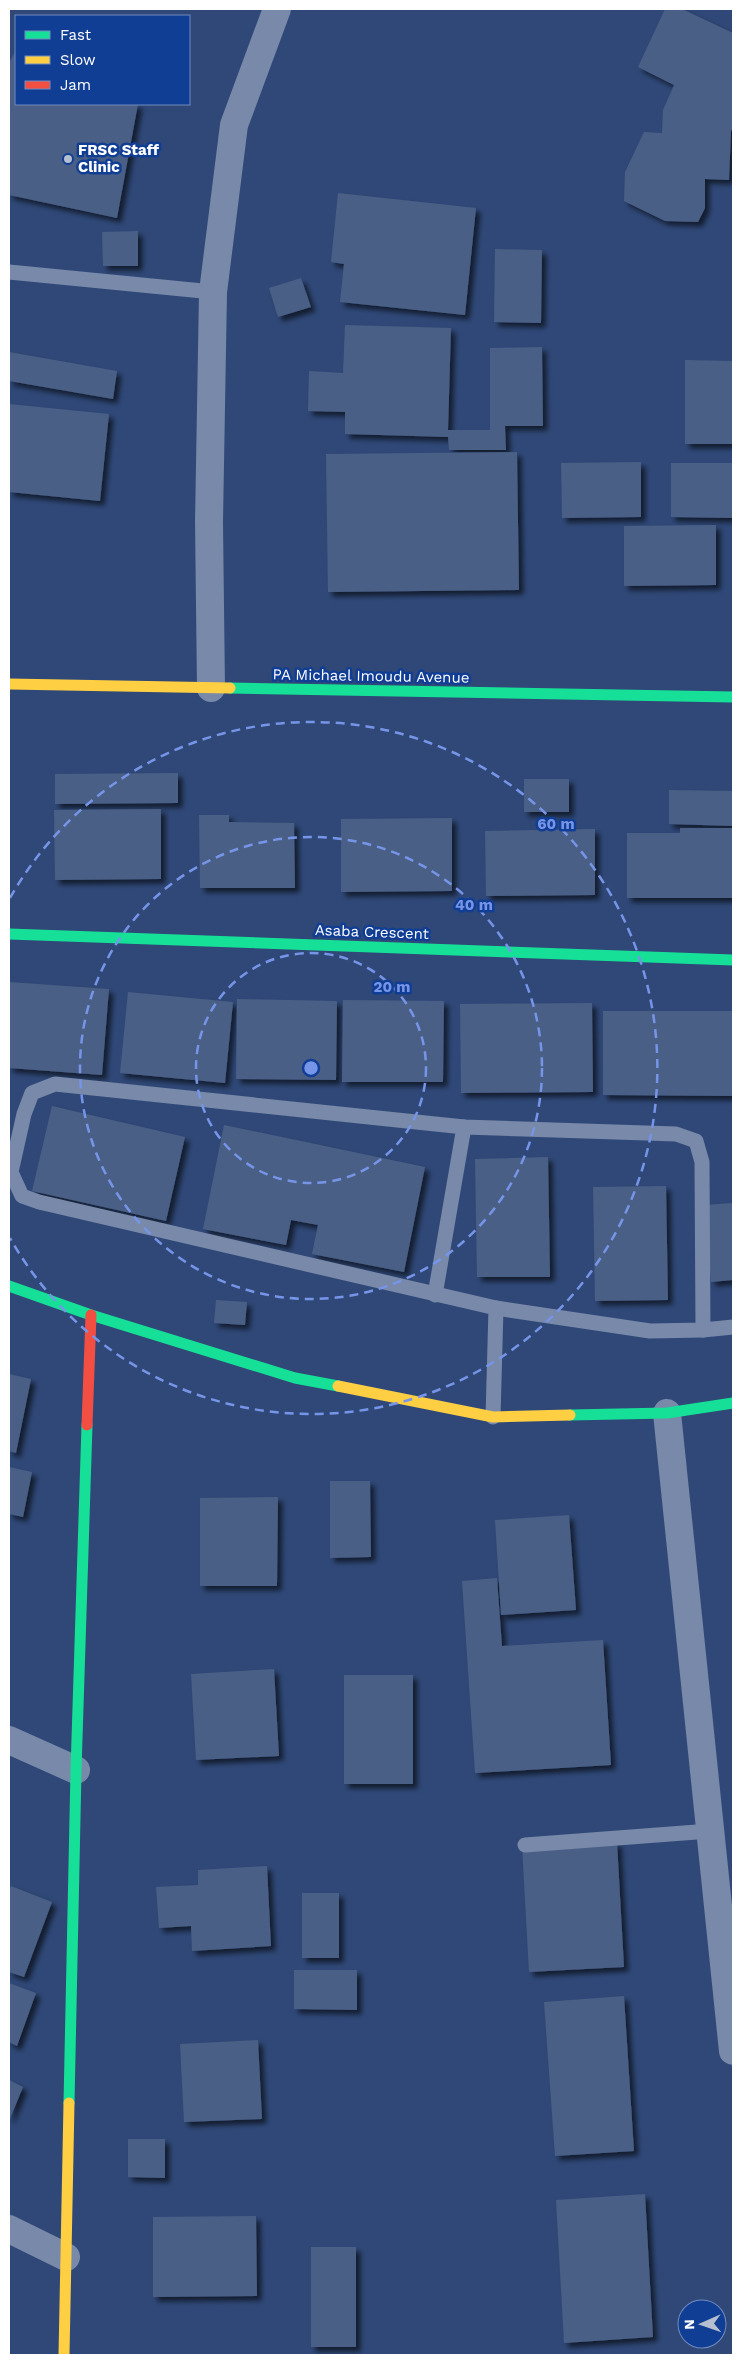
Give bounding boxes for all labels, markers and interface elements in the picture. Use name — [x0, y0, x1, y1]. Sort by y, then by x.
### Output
legend — [15, 15, 190, 105]
text: Fast — [60, 26, 92, 44]
text: Slow — [60, 51, 96, 69]
text: Jam — [60, 76, 91, 94]
place label: FRSC Staff Clinic — [78, 141, 160, 176]
marker: FRSC Staff Clinic — [62, 153, 74, 165]
street label: PA Michael Imoudu Avenue — [272, 665, 470, 687]
text: 60 m — [537, 815, 575, 833]
text: 40 m — [455, 896, 493, 914]
street label: Asaba Crescent — [315, 921, 430, 943]
text: 20 m — [373, 978, 411, 996]
centre of rings — [302, 1059, 320, 1077]
north arrow — [677, 2299, 727, 2349]
text: N — [681, 2319, 697, 2330]

